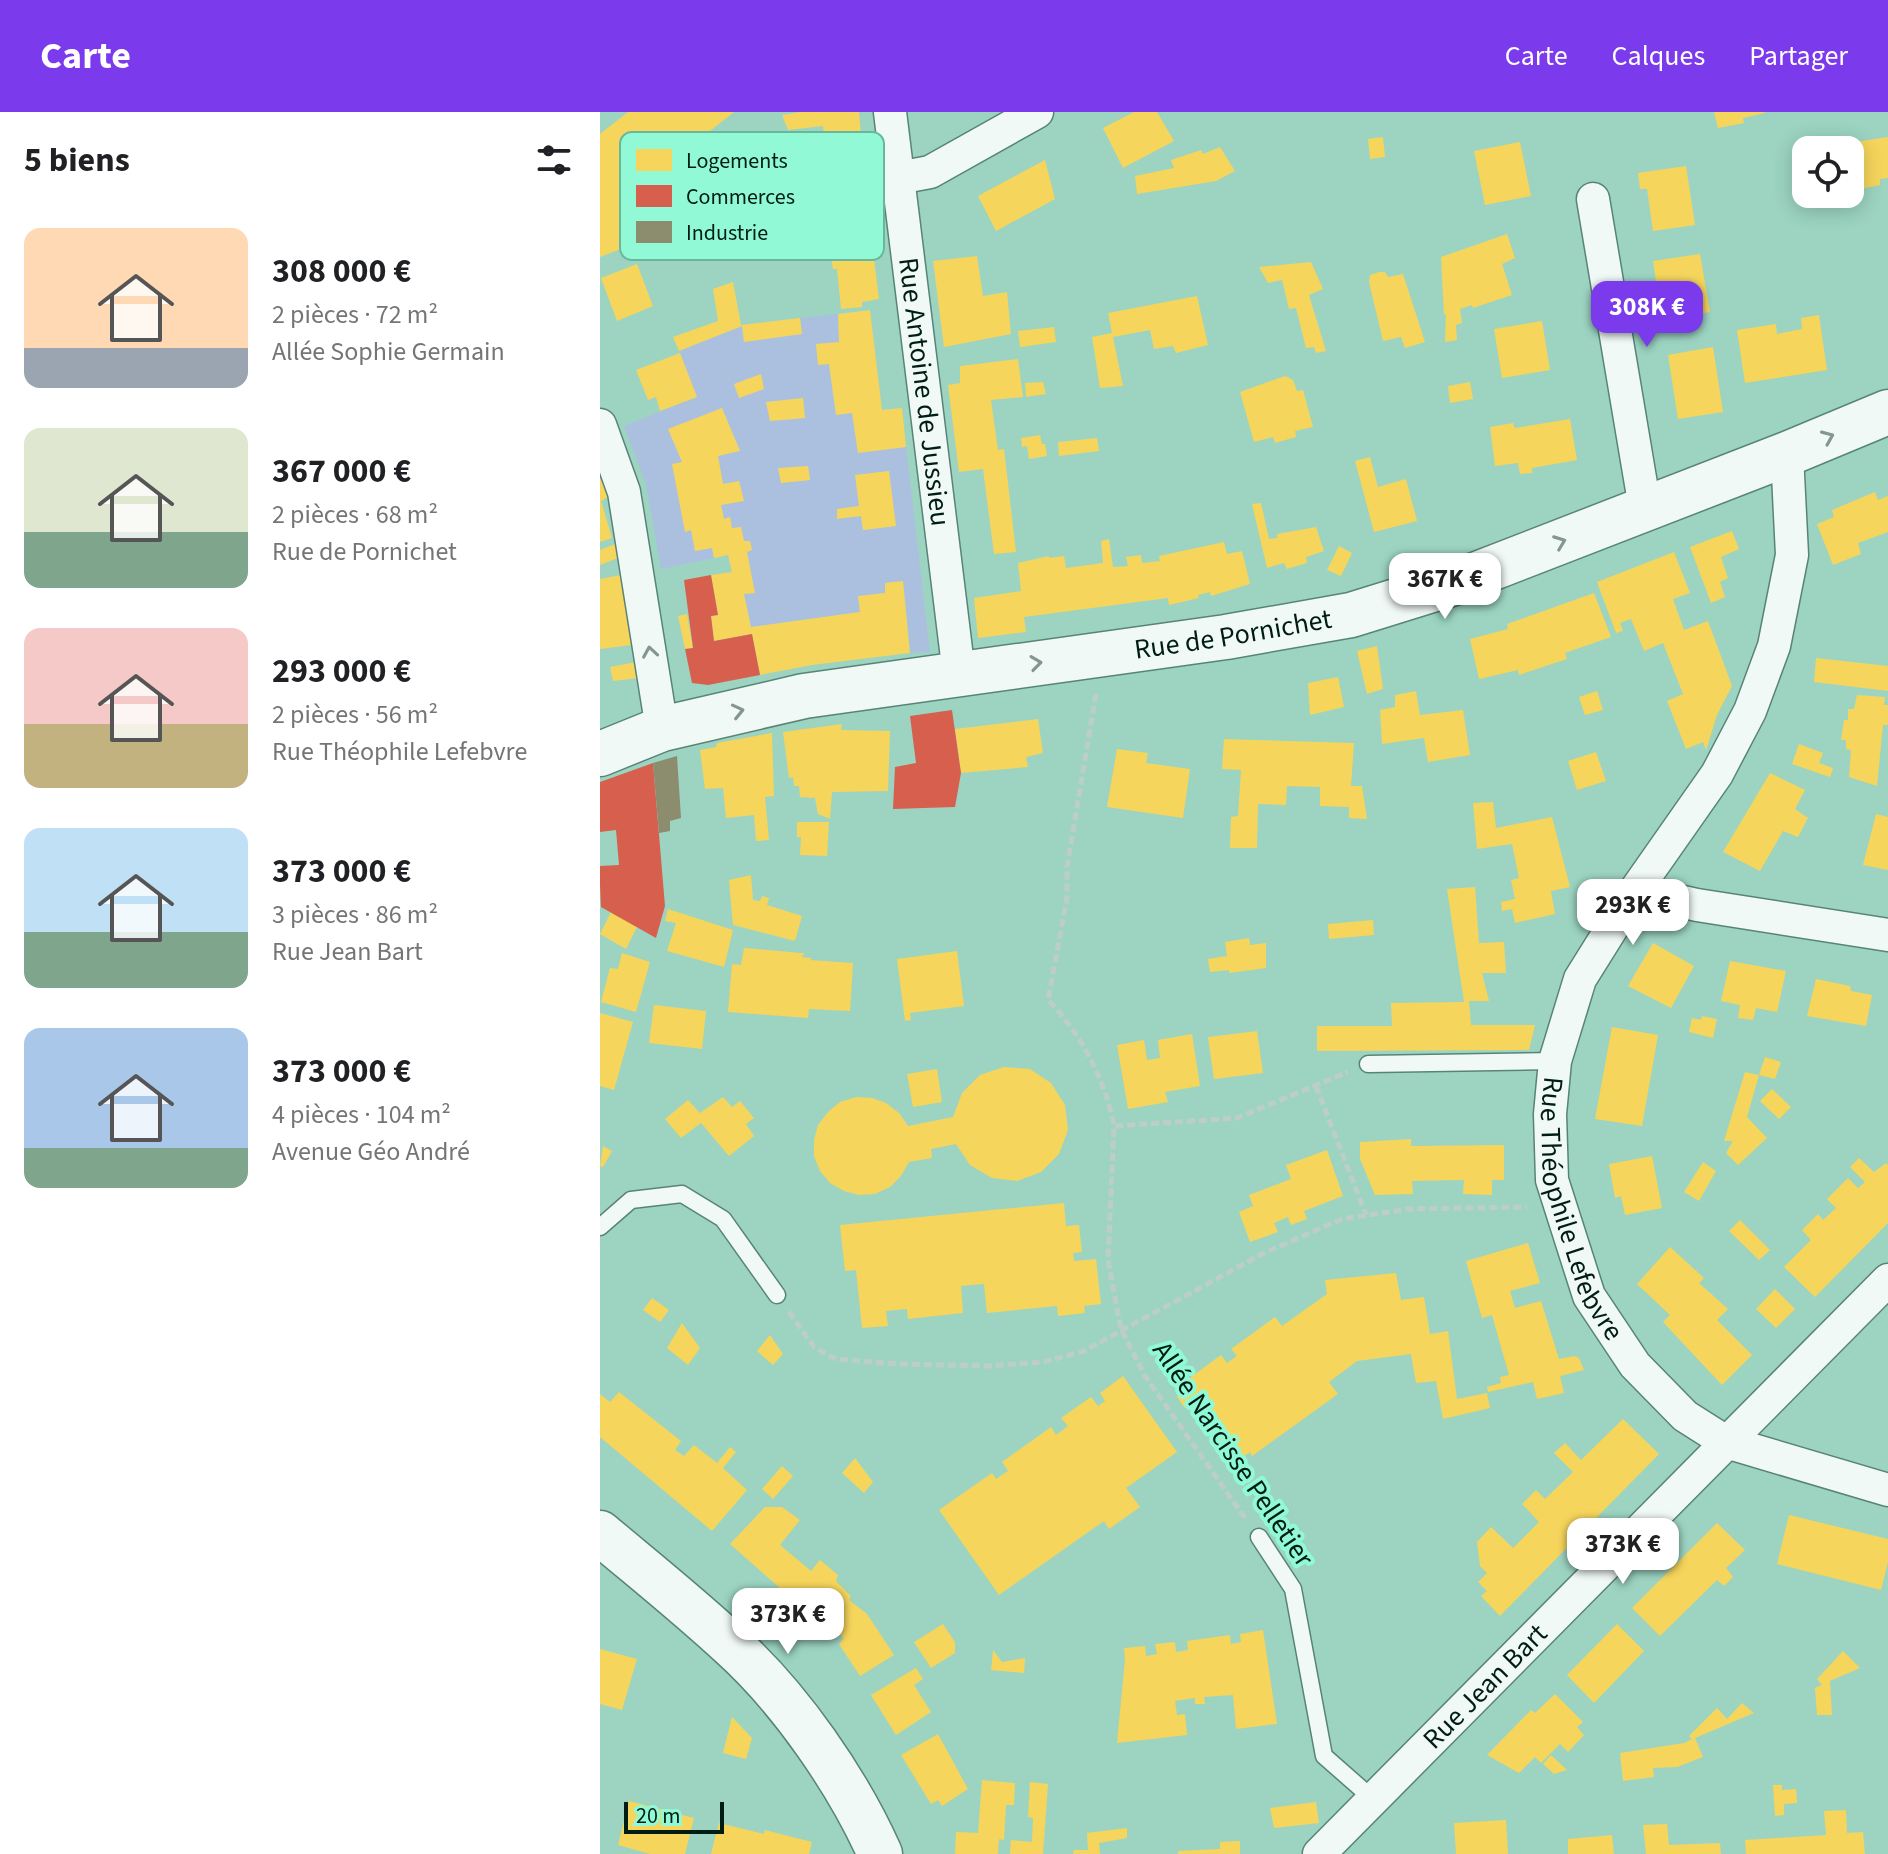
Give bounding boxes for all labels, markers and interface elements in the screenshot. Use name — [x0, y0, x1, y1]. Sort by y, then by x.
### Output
text: Carte — [40, 29, 131, 83]
text: Carte — [1505, 36, 1568, 76]
text: Calques — [1612, 36, 1705, 76]
text: Partager — [1749, 36, 1848, 76]
legend — [620, 132, 884, 260]
text: 5 biens — [24, 136, 130, 185]
map controls — [1792, 136, 1864, 208]
button: locate — [1792, 136, 1864, 208]
icon: filters — [532, 138, 576, 182]
text: Logements — [686, 145, 788, 177]
text: Commerces — [686, 181, 795, 213]
text: Industrie — [686, 217, 768, 249]
text: 308 000 € — [272, 247, 411, 296]
street label: Rue Antoine de Jussieu — [888, 255, 961, 529]
icon: home — [88, 260, 184, 356]
pin: 308K € — [1582, 281, 1712, 349]
text: 308K € — [1609, 288, 1685, 325]
text: 2 pièces · 72 m² — [272, 296, 438, 333]
text: Allée Sophie Germain — [272, 333, 505, 370]
one-way arrow — [1820, 430, 1834, 447]
text: 367 000 € — [272, 447, 411, 496]
icon: home — [88, 460, 184, 556]
text: 2 pièces · 68 m² — [272, 496, 438, 533]
text: Rue de Pornichet — [272, 533, 457, 570]
one-way arrow — [1552, 535, 1566, 551]
pin: 367K € — [1380, 553, 1510, 621]
text: 367K € — [1407, 560, 1483, 597]
street label: Rue de Pornichet — [1132, 599, 1335, 670]
one-way arrow — [642, 645, 659, 658]
text: 293 000 € — [272, 647, 411, 696]
one-way arrow — [1029, 655, 1043, 672]
icon: home — [88, 660, 184, 756]
text: 2 pièces · 56 m² — [272, 696, 438, 733]
one-way arrow — [731, 703, 744, 720]
text: Rue Théophile Lefebvre — [272, 733, 527, 770]
text: 373 000 € — [272, 847, 411, 896]
icon: home — [88, 860, 184, 956]
pin: 293K € — [1568, 879, 1698, 947]
text: 293K € — [1595, 886, 1671, 923]
text: 3 pièces · 86 m² — [272, 896, 438, 933]
text: Rue Jean Bart — [272, 933, 423, 970]
text: 373 000 € — [272, 1047, 411, 1096]
icon: home — [88, 1060, 184, 1156]
street label: Rue Théophile Lefebvre — [1530, 1075, 1633, 1349]
text: 4 pièces · 104 m² — [272, 1096, 451, 1133]
text: Avenue Géo André — [272, 1133, 470, 1170]
street label: Allée Narcisse Pelletier — [1143, 1333, 1324, 1575]
pin: 373K € — [1558, 1518, 1688, 1586]
text: 373K € — [1585, 1525, 1661, 1562]
pin: 373K € — [723, 1588, 853, 1656]
text: 373K € — [750, 1595, 826, 1632]
street label: Rue Jean Bart — [1414, 1614, 1557, 1758]
scale bar — [624, 1798, 724, 1834]
text: 20 m — [636, 1800, 681, 1832]

